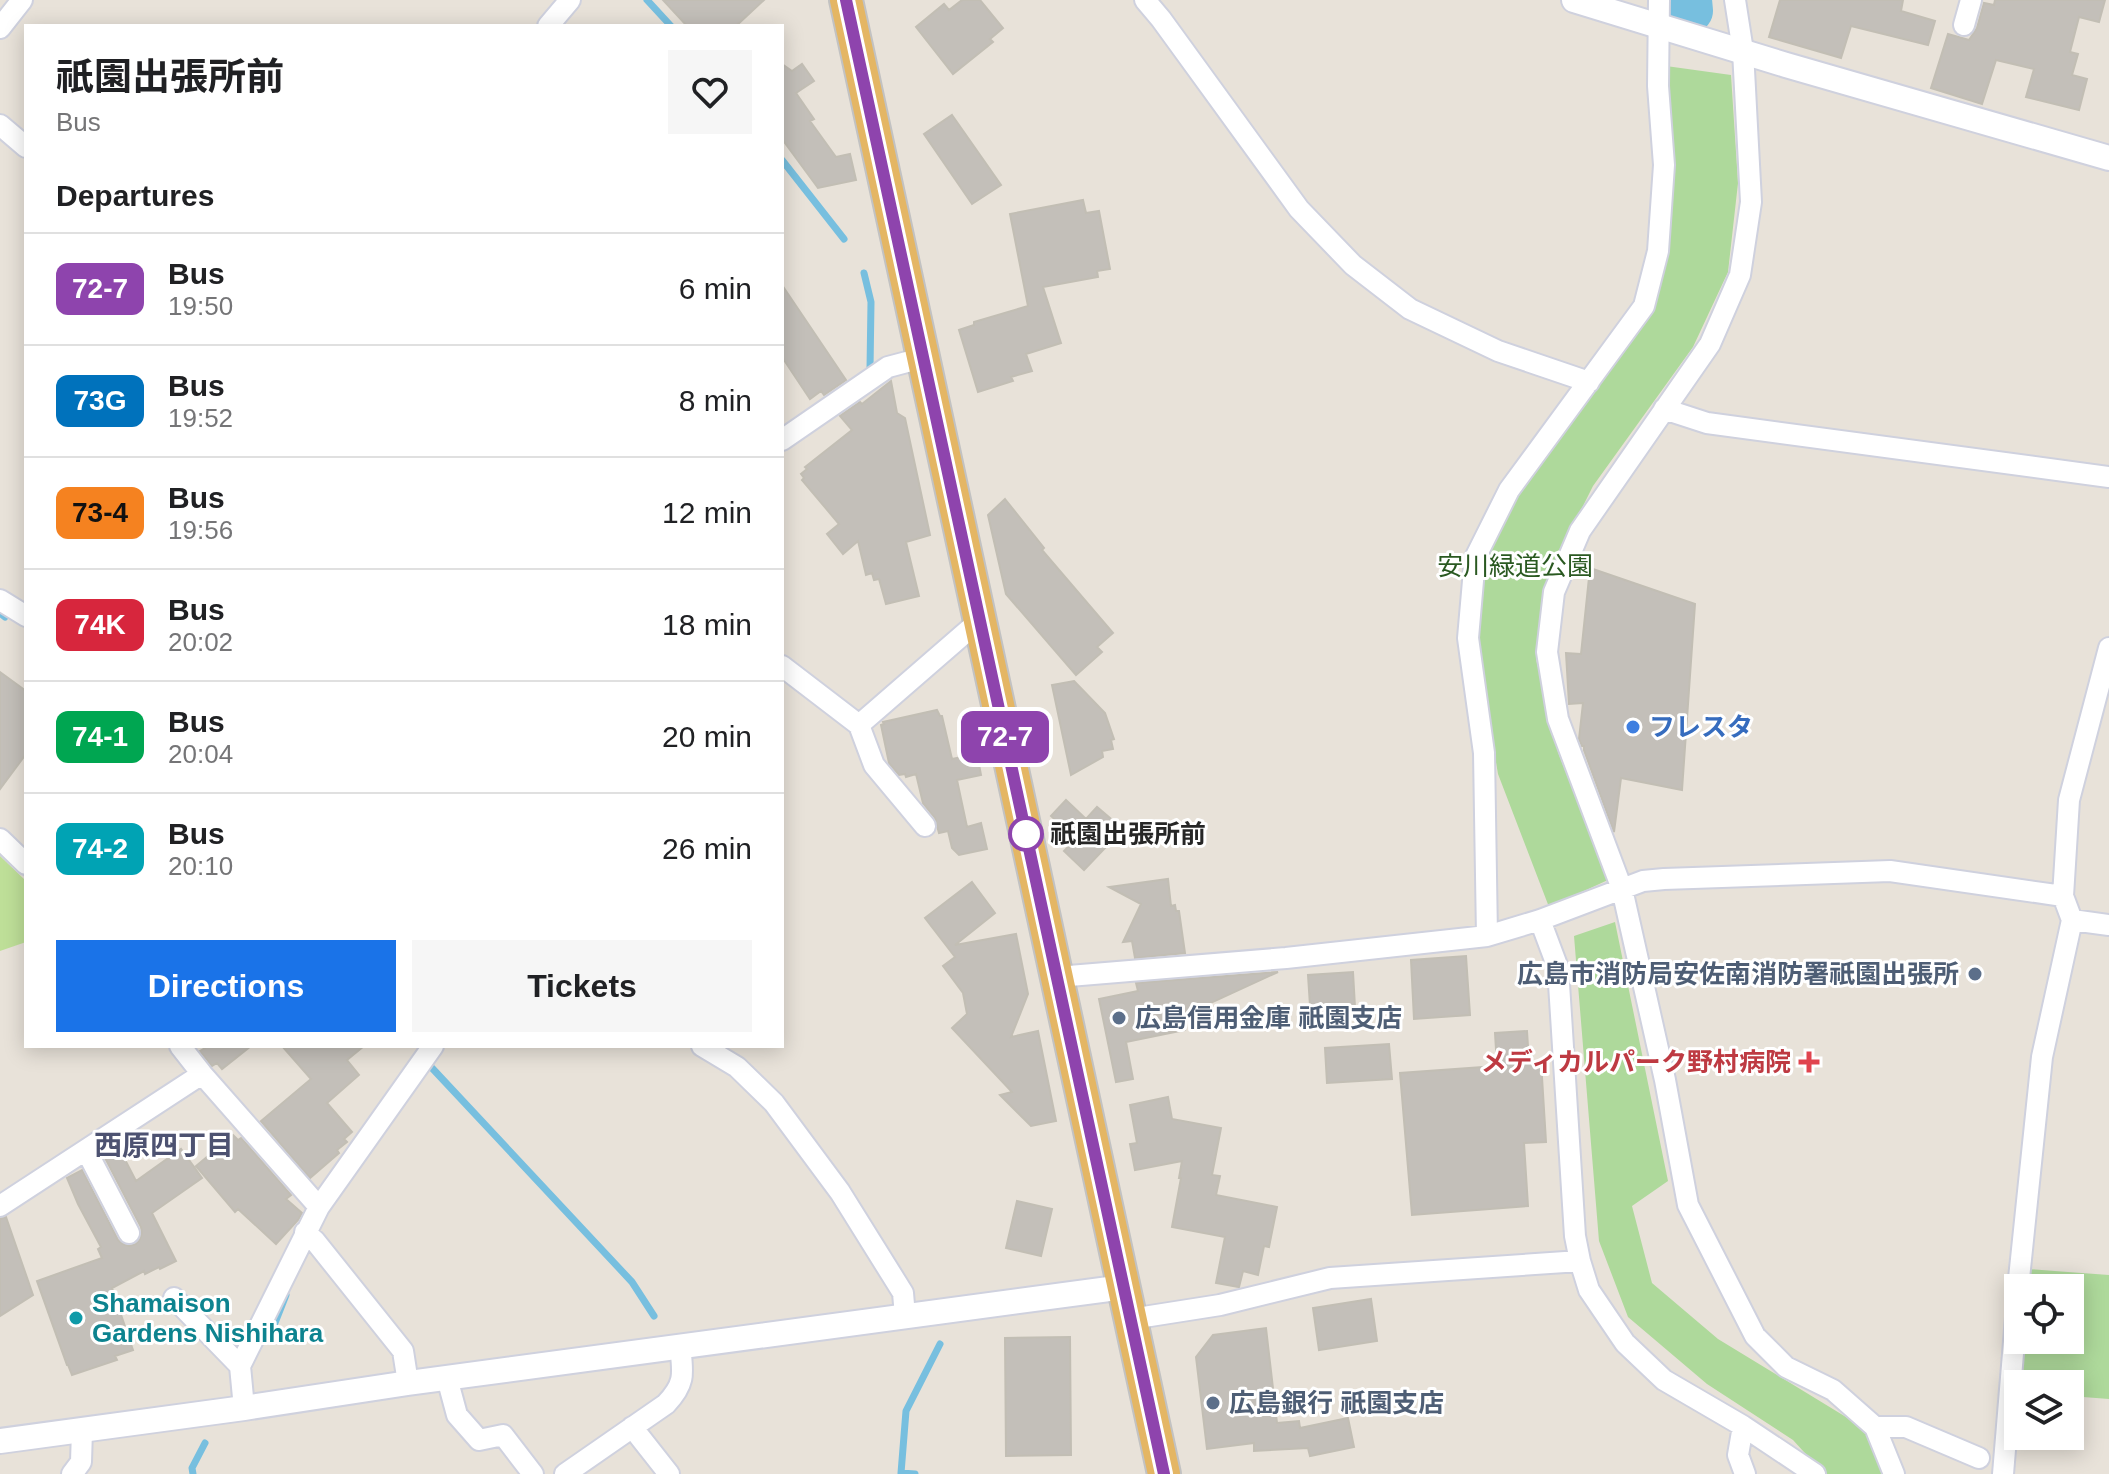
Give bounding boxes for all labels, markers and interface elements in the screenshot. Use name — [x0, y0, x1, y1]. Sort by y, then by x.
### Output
button: heart — [668, 50, 752, 134]
text: 祇園出張所前 — [56, 56, 284, 98]
text: Bus — [56, 107, 101, 137]
text: Departures — [56, 179, 214, 212]
text: Bus — [168, 257, 225, 290]
text: 6 min — [679, 272, 752, 305]
text: 72-7 — [72, 273, 128, 304]
text: 19:50 — [168, 291, 233, 321]
text: Bus — [168, 369, 225, 402]
text: 8 min — [679, 384, 752, 417]
text: 73G — [74, 385, 126, 416]
text: 19:52 — [168, 403, 233, 433]
text: Bus — [168, 481, 225, 514]
text: 12 min — [662, 496, 752, 529]
text: 73-4 — [72, 497, 128, 528]
text: 19:56 — [168, 515, 233, 545]
park label: 安川緑道公園 — [1437, 551, 1593, 581]
text: Bus — [168, 593, 225, 626]
text: 18 min — [662, 608, 752, 641]
text: 74K — [74, 609, 126, 640]
text: 20:02 — [168, 627, 233, 657]
text: Bus — [168, 705, 225, 738]
line badge: 72-7 — [949, 711, 1061, 763]
place label: フレスタ — [1649, 712, 1753, 742]
marker: フレスタ — [1624, 718, 1642, 736]
text: 20 min — [662, 720, 752, 753]
text: 74-1 — [72, 721, 128, 752]
text: 72-7 — [977, 721, 1033, 752]
text: 20:04 — [168, 739, 233, 769]
text: Bus — [168, 817, 225, 850]
marker: 祇園出張所前 — [1009, 817, 1043, 851]
place label: 祇園出張所前 — [1050, 819, 1206, 849]
text: 26 min — [662, 832, 752, 865]
text: 74-2 — [72, 833, 128, 864]
text: 20:10 — [168, 851, 233, 881]
button: Directions — [56, 940, 396, 1032]
button: Tickets — [412, 940, 752, 1032]
place label: 広島市消防局安佐南消防署祇園出張所 — [1517, 959, 1959, 989]
marker: 広島市消防局安佐南消防署祇園出張所 — [1966, 965, 1984, 983]
place label: 広島信用金庫 祇園支店 — [1135, 1003, 1402, 1033]
marker: 広島信用金庫 祇園支店 — [1110, 1009, 1128, 1027]
place label: メディカルパーク野村病院 — [1481, 1047, 1791, 1077]
marker: メディカルパーク野村病院 — [1798, 1051, 1820, 1073]
district label: 西原四丁目 — [94, 1130, 234, 1161]
map controls — [2004, 1274, 2084, 1450]
button: locate — [2004, 1274, 2084, 1354]
place label: Shamaison Gardens Nishihara — [92, 1288, 324, 1348]
marker: Shamaison Gardens Nishihara — [67, 1309, 85, 1327]
button: layers — [2004, 1370, 2084, 1450]
place label: 広島銀行 祇園支店 — [1229, 1388, 1444, 1418]
marker: 広島銀行 祇園支店 — [1204, 1394, 1222, 1412]

